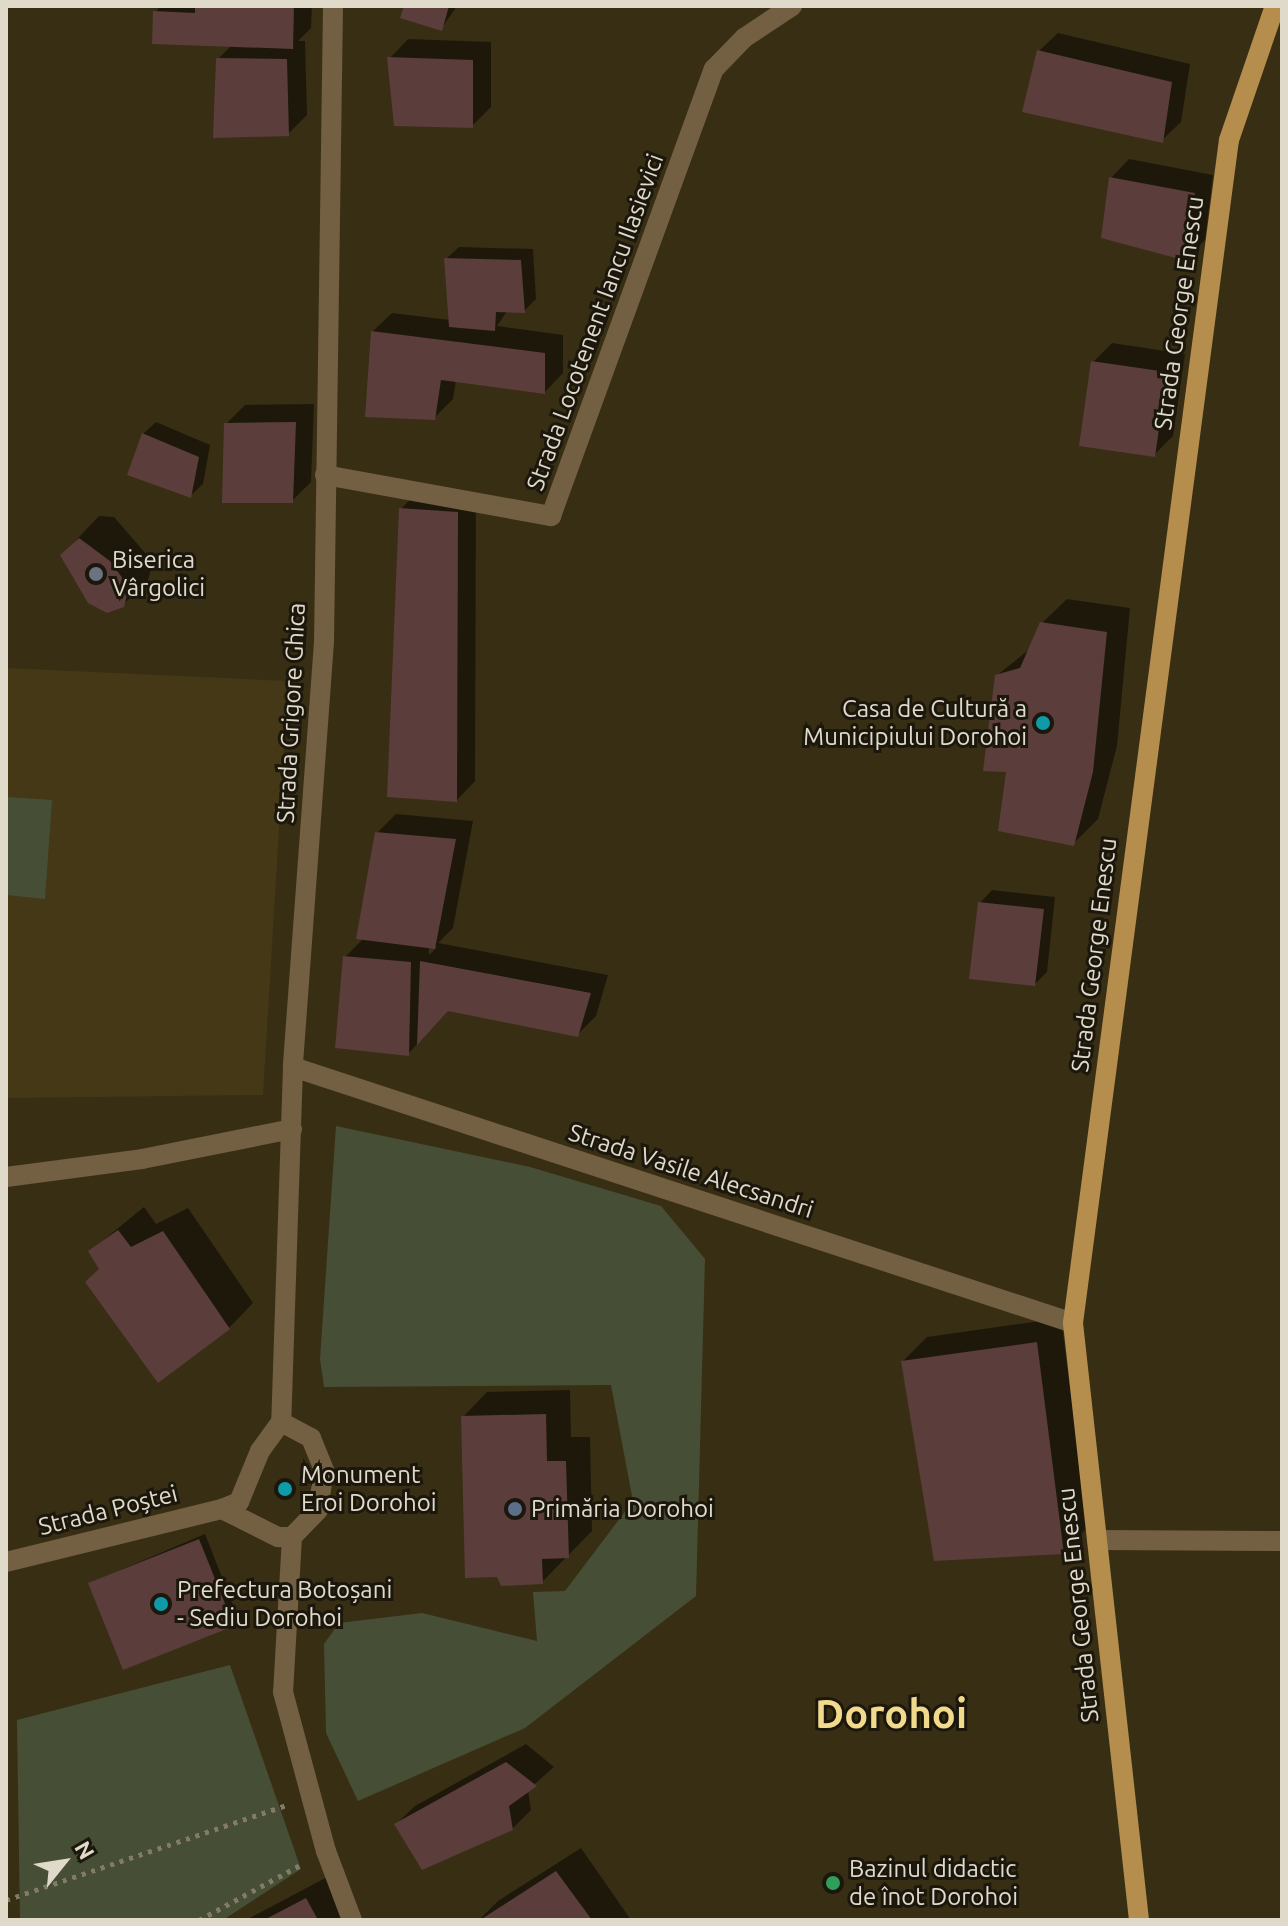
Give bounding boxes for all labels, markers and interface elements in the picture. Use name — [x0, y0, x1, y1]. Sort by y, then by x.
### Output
street label: Strada Locotenent Iancu Ilasievici — [521, 150, 669, 494]
street label: Strada George Enescu — [1148, 194, 1210, 432]
place label: Biserica Vârgolici — [112, 546, 205, 602]
marker: Biserica Vârgolici — [87, 565, 105, 583]
street label: Strada Grigore Ghica — [271, 602, 311, 824]
place label: Casa de Cultură a Municipiului Dorohoi — [803, 695, 1027, 751]
marker: Casa de Cultură a Municipiului Dorohoi — [1034, 714, 1052, 732]
street label: Strada George Enescu — [1065, 836, 1123, 1074]
street label: Strada Vasile Alecsandri — [565, 1118, 817, 1224]
place label: Monument Eroi Dorohoi — [301, 1461, 437, 1517]
street label: Strada Poștei — [35, 1479, 181, 1541]
marker: Monument Eroi Dorohoi — [276, 1480, 294, 1498]
street label: Strada George Enescu — [1051, 1486, 1105, 1724]
place label: Primăria Dorohoi — [531, 1495, 714, 1523]
marker: Primăria Dorohoi — [506, 1500, 524, 1518]
place label: Prefectura Botoșani - Sediu Dorohoi — [177, 1576, 392, 1632]
marker: Prefectura Botoșani - Sediu Dorohoi — [152, 1595, 170, 1613]
district label: Dorohoi — [815, 1690, 967, 1738]
north arrow — [24, 1822, 104, 1902]
text: N — [70, 1836, 100, 1863]
place label: Bazinul didactic de înot Dorohoi — [849, 1855, 1018, 1911]
marker: Bazinul didactic de înot Dorohoi — [824, 1874, 842, 1892]

